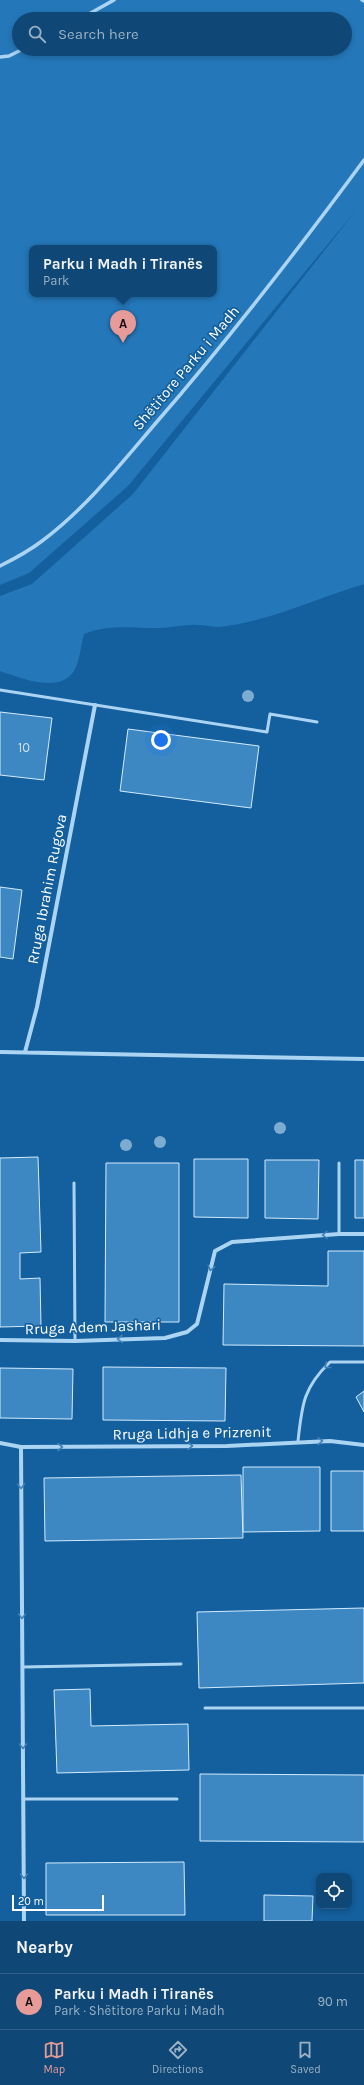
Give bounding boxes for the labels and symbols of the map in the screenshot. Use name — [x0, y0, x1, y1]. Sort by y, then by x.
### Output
street label: Shëtitore Parku i Madh — [129, 302, 243, 434]
pin: A — [110, 310, 136, 343]
your location — [151, 730, 171, 750]
house number: 10 — [18, 740, 30, 755]
street label: Rruga Ibrahim Rugova — [24, 812, 70, 966]
one-way arrow — [322, 1231, 328, 1240]
one-way arrow — [207, 1264, 216, 1271]
street label: Rruga Adem Jashari — [25, 1316, 161, 1338]
one-way arrow — [117, 1335, 123, 1344]
one-way arrow — [324, 1361, 331, 1368]
street label: Rruga Lidhja e Prizrenit — [112, 1423, 272, 1443]
one-way arrow — [317, 1437, 323, 1445]
one-way arrow — [187, 1442, 193, 1450]
one-way arrow — [57, 1443, 63, 1451]
one-way arrow — [17, 1483, 25, 1489]
one-way arrow — [18, 1613, 26, 1619]
one-way arrow — [19, 1743, 27, 1749]
one-way arrow — [20, 1873, 28, 1879]
scale bar — [12, 1893, 104, 1912]

